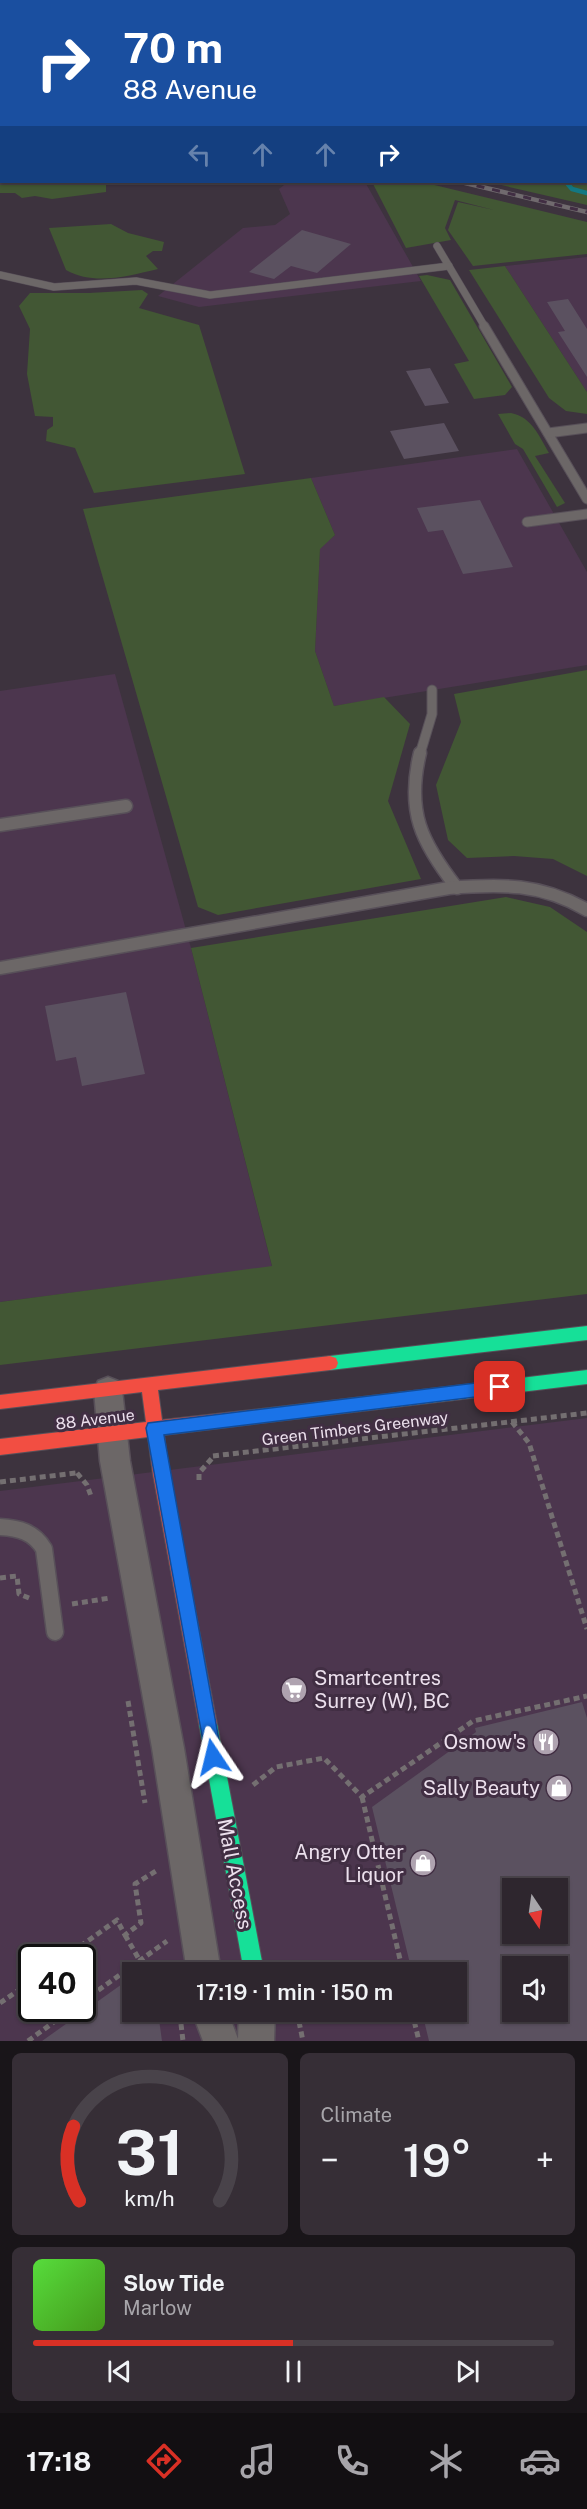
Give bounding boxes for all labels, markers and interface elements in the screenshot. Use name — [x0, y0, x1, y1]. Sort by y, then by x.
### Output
text: 70 m — [123, 23, 223, 72]
icon: right — [24, 24, 102, 102]
text: 88 Avenue — [123, 73, 257, 105]
icon: left — [183, 138, 216, 171]
icon: ahead — [246, 138, 279, 171]
icon: ahead — [309, 138, 342, 171]
icon: right — [372, 138, 405, 171]
pin — [474, 1361, 525, 1412]
icon: arrive — [483, 1370, 516, 1403]
street label: 88 Avenue — [54, 1405, 136, 1434]
street label: Green Timbers Greenway — [261, 1408, 450, 1449]
place label: Smartcentres Surrey (W), BC — [314, 1666, 450, 1713]
supermarket icon: Smartcentres Surrey (W), BC — [279, 1675, 309, 1705]
position arrow — [181, 1725, 245, 1789]
restaurant icon: Osmow's — [531, 1727, 561, 1757]
place label: Osmow's — [443, 1730, 526, 1754]
shop icon: Sally Beauty — [544, 1773, 574, 1803]
place label: Sally Beauty — [423, 1776, 540, 1800]
street label: Mall Access — [212, 1817, 258, 1931]
place label: Angry Otter Liquor — [294, 1840, 404, 1887]
shop icon: Angry Otter Liquor — [408, 1848, 438, 1878]
north arrow — [502, 1878, 568, 1944]
map controls — [502, 1878, 568, 2022]
speed limit sign: 40 — [18, 1944, 96, 2022]
button: sound — [502, 1956, 568, 2022]
text: 17:19 · 1 min · 150 m — [196, 1979, 393, 2005]
text: Climate — [321, 2103, 392, 2127]
text: 31 — [116, 2116, 184, 2189]
text: 19° — [403, 2134, 472, 2187]
text: − — [321, 2141, 339, 2179]
text: + — [536, 2141, 554, 2179]
text: km/h — [125, 2186, 175, 2211]
text: Slow Tide — [123, 2270, 225, 2296]
text: Marlow — [123, 2296, 192, 2320]
icon: previous — [103, 2355, 136, 2388]
icon: pause — [277, 2355, 310, 2388]
icon: next — [451, 2355, 484, 2388]
icon: directions — [143, 2440, 185, 2482]
icon: music — [237, 2440, 279, 2482]
icon: phone — [331, 2440, 373, 2482]
icon: climate — [425, 2440, 467, 2482]
icon: car — [519, 2440, 561, 2482]
text: 17:18 — [26, 2445, 91, 2477]

